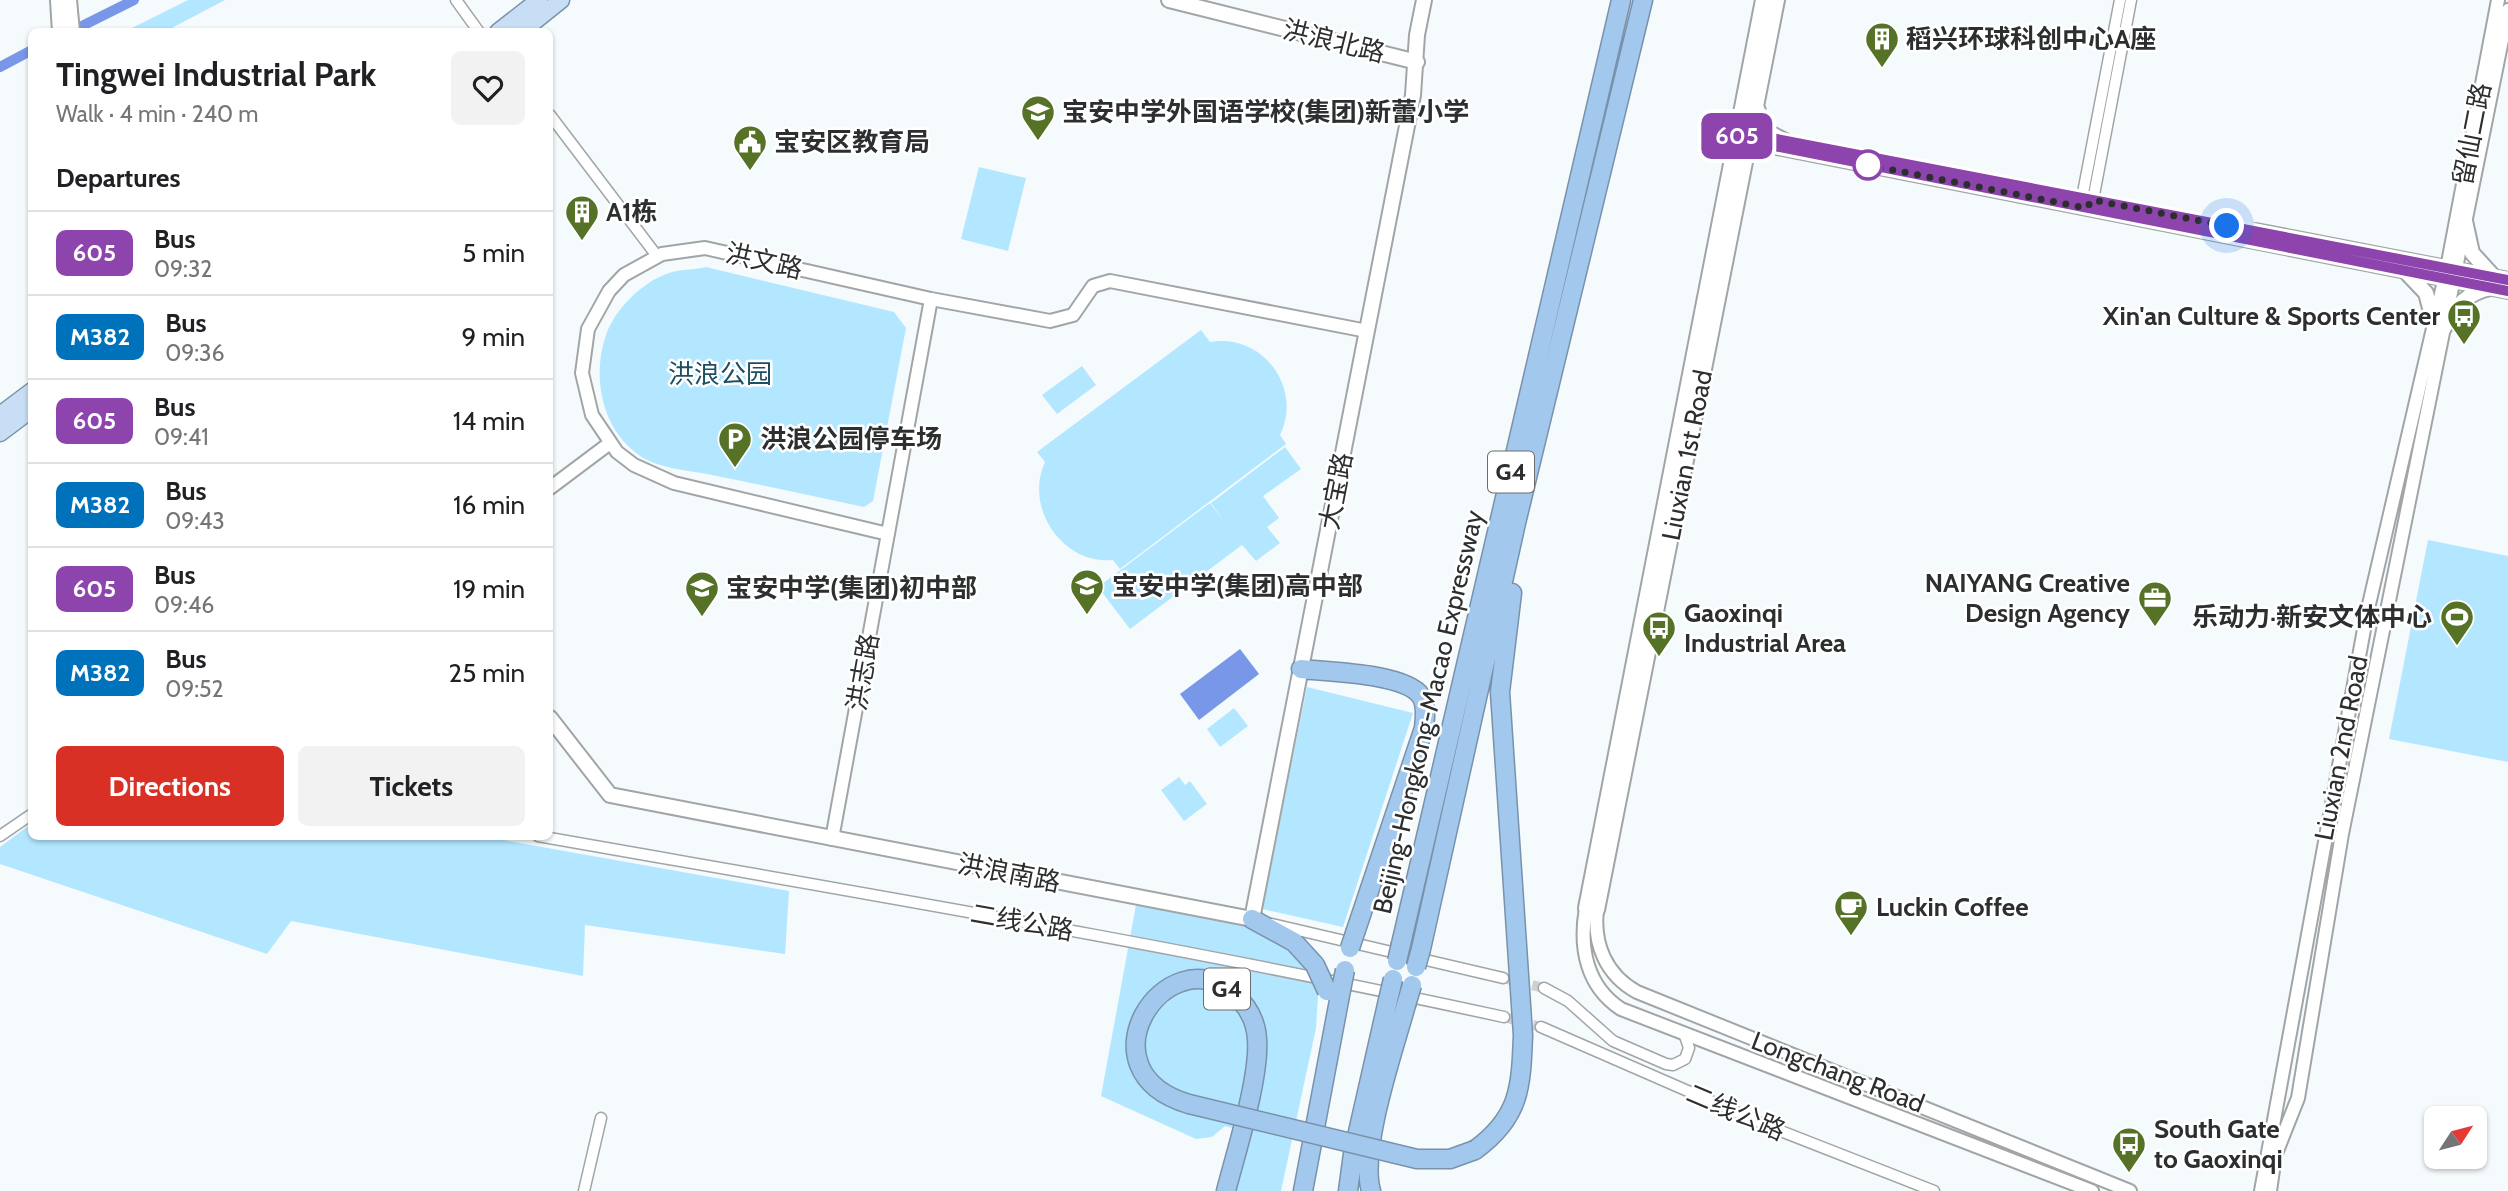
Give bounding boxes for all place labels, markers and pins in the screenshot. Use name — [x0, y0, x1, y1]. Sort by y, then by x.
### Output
building icon: 稻兴环球科创中心A座 — [1863, 20, 1901, 69]
place label: 稻兴环球科创中心A座 — [1906, 23, 2156, 55]
school or university icon: 宝安中学外国语学校(集团)新蕾小学 — [1019, 93, 1057, 142]
place label: 宝安中学外国语学校(集团)新蕾小学 — [1062, 96, 1469, 128]
public building icon: 宝安区教育局 — [731, 123, 769, 172]
place label: 宝安区教育局 — [774, 126, 930, 158]
unlabelled marker — [1853, 150, 1883, 180]
building icon: A1栋 — [563, 193, 601, 242]
place label: A1栋 — [606, 196, 657, 228]
bus stop icon: Xin'an Culture & Sports Center — [2445, 297, 2483, 346]
place label: Xin'an Culture & Sports Center — [2102, 300, 2440, 332]
parking icon: 洪浪公园停车场 — [716, 420, 754, 469]
place label: 洪浪公园停车场 — [760, 423, 942, 455]
school or university icon: 宝安中学(集团)高中部 — [1068, 567, 1106, 616]
place label: NAIYANG Creative Design Agency — [1925, 567, 2130, 629]
school or university icon: 宝安中学(集团)初中部 — [683, 569, 721, 618]
place label: 宝安中学(集团)高中部 — [1112, 570, 1363, 602]
place label: 宝安中学(集团)初中部 — [726, 572, 977, 604]
office icon: NAIYANG Creative Design Agency — [2136, 579, 2174, 628]
place label: Gaoxinqi Industrial Area — [1684, 597, 1846, 659]
sports icon: 乐动力·新安文体中心 — [2438, 598, 2476, 647]
place label: 乐动力·新安文体中心 — [2192, 601, 2432, 633]
bus stop icon: Gaoxinqi Industrial Area — [1640, 609, 1678, 658]
cafe icon: Luckin Coffee — [1832, 888, 1870, 937]
place label: Luckin Coffee — [1876, 891, 2029, 923]
place label: South Gate to Gaoxinqi — [2154, 1113, 2283, 1175]
bus stop icon: South Gate to Gaoxinqi — [2110, 1125, 2148, 1174]

